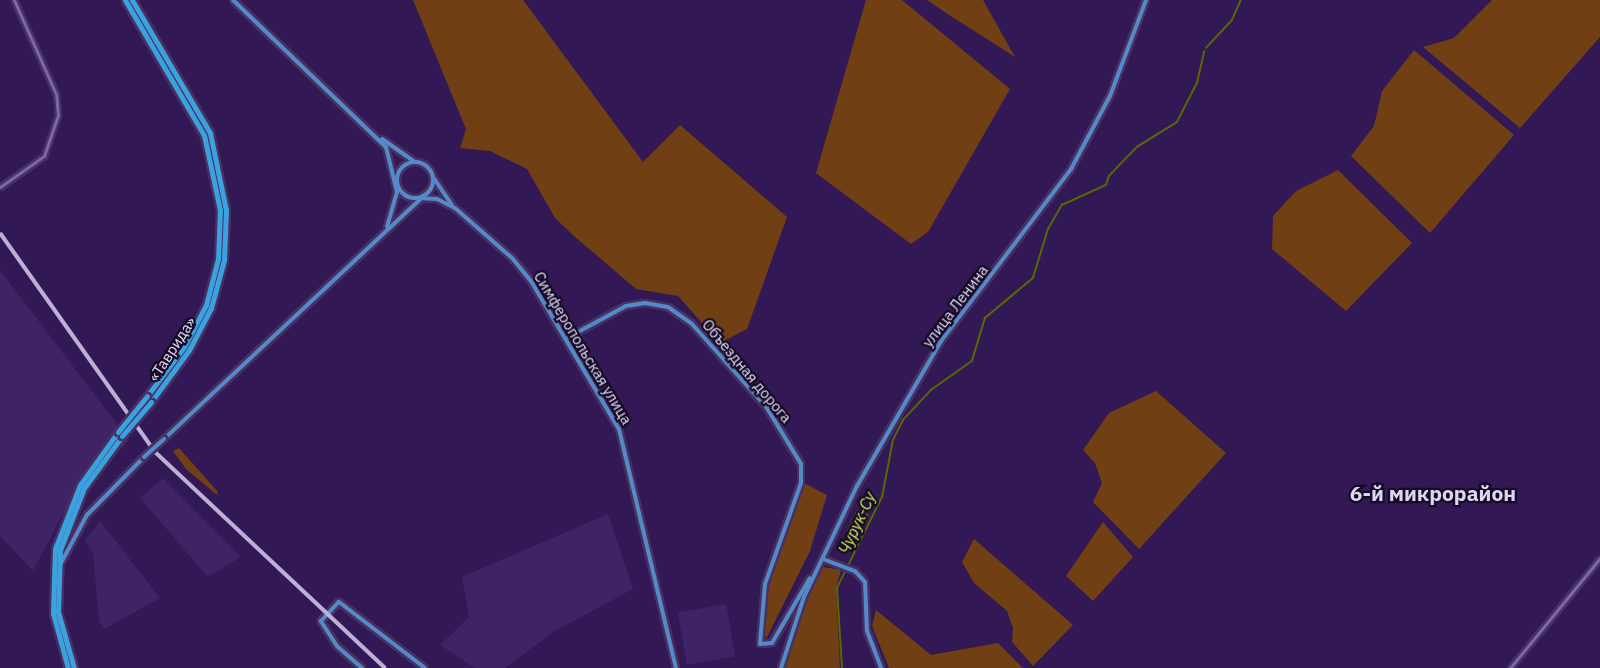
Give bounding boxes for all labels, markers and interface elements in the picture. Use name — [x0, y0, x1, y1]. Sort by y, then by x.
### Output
street label: улица Ленина — [918, 261, 992, 351]
street label: Симферопольская улица — [530, 268, 636, 428]
street label: «Таврида» — [144, 313, 200, 385]
street label: Объездная дорога — [698, 316, 796, 426]
district label: 6-й микрорайон — [1350, 480, 1516, 506]
water label: Чурук-Су — [834, 489, 880, 557]

